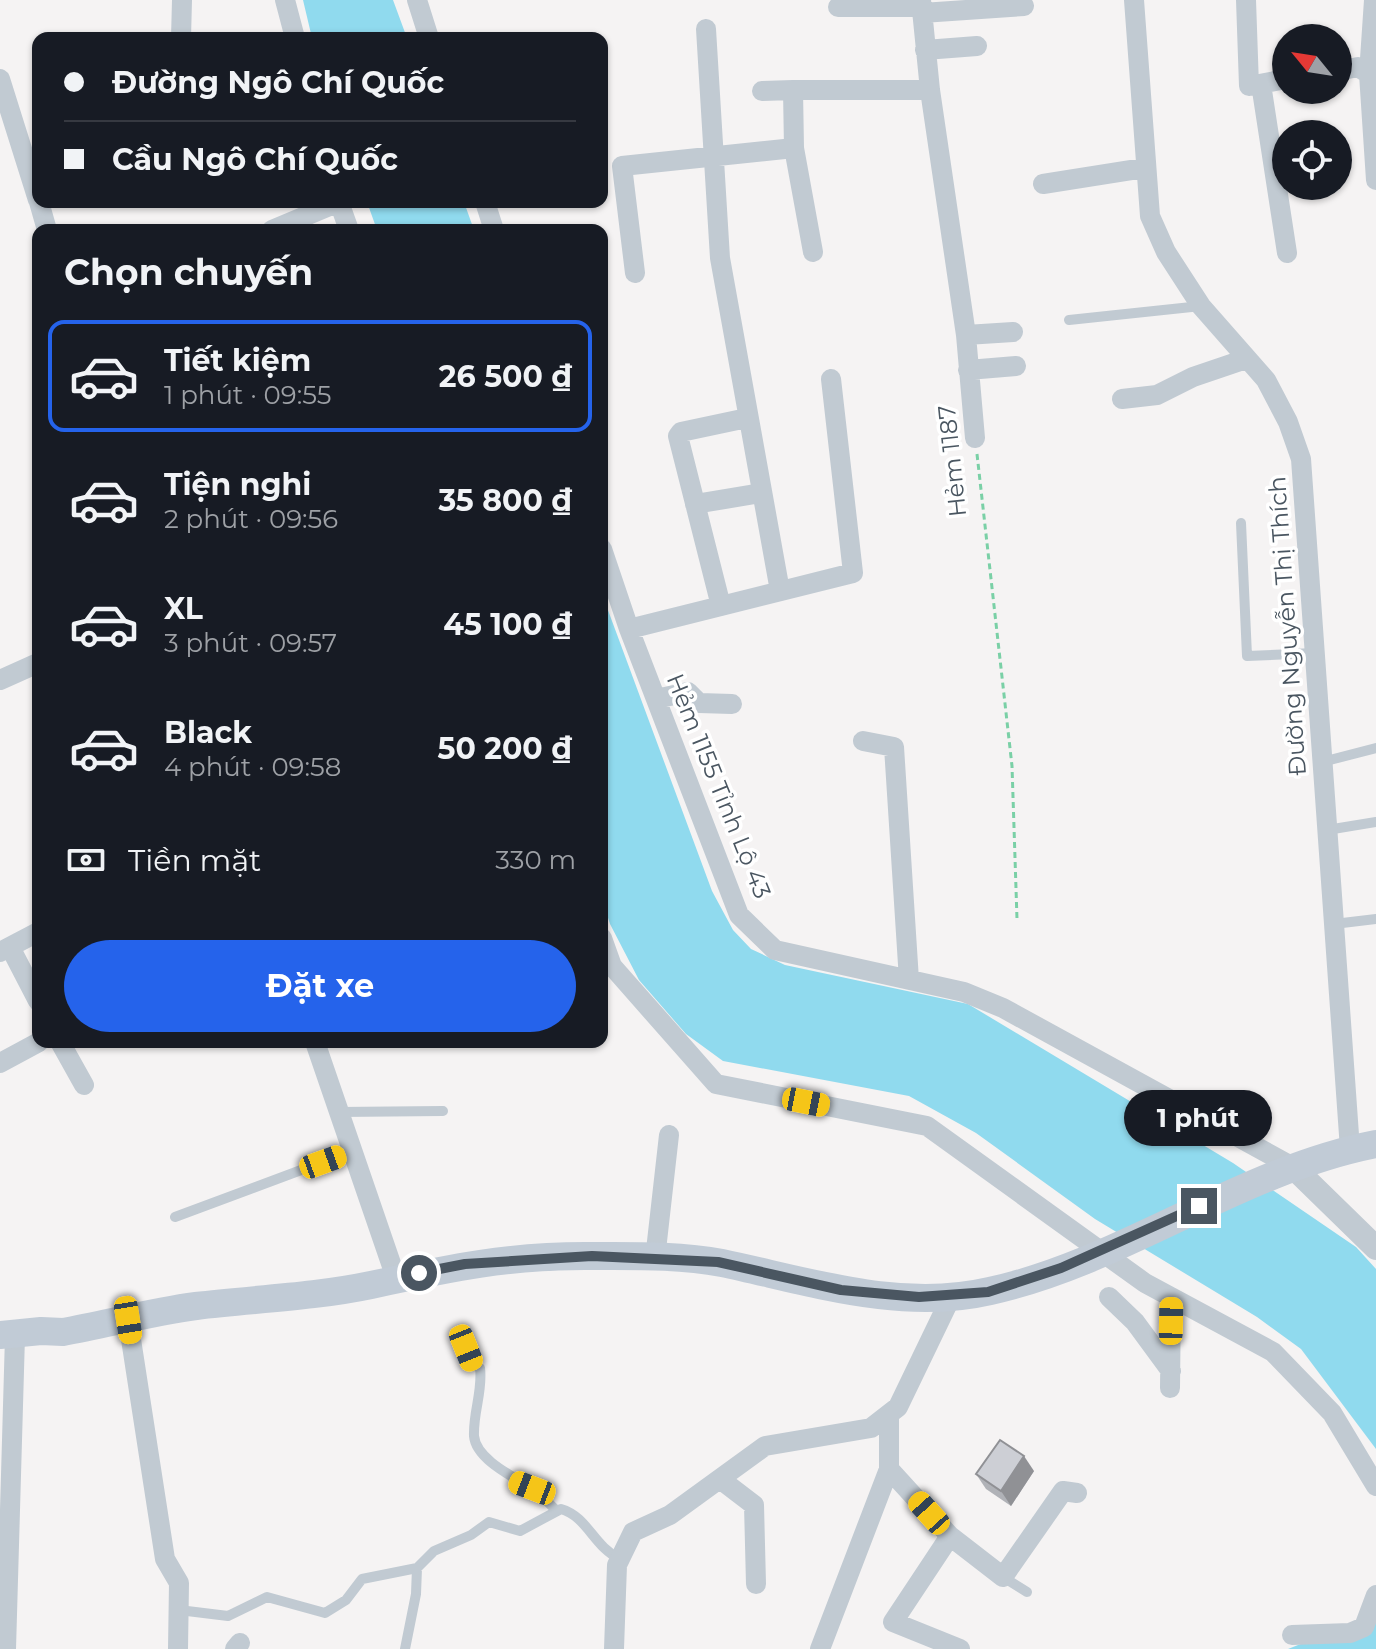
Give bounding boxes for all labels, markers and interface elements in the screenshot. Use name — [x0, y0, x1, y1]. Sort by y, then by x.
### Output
north arrow — [1272, 24, 1352, 104]
map controls — [1272, 24, 1352, 200]
text: Đường Ngô Chí Quốc — [112, 64, 444, 101]
button: locate — [1272, 120, 1352, 200]
text: Cầu Ngô Chí Quốc — [112, 141, 398, 178]
text: Chọn chuyến — [64, 250, 313, 294]
icon: car — [68, 340, 140, 412]
text: Tiết kiệm — [164, 342, 311, 379]
text: 26 500 ₫ — [439, 358, 572, 395]
text: 1 phút · 09:55 — [164, 379, 331, 411]
street label: Hẻm 1187 — [932, 404, 972, 518]
icon: car — [68, 464, 140, 536]
text: Tiện nghi — [164, 466, 311, 503]
street label: Đường Nguyễn Thị Thích — [1262, 475, 1312, 777]
text: 35 800 ₫ — [438, 482, 572, 519]
text: 2 phút · 09:56 — [164, 503, 338, 535]
icon: car — [68, 588, 140, 660]
text: XL — [164, 590, 203, 627]
text: 45 100 ₫ — [443, 606, 572, 643]
text: 3 phút · 09:57 — [164, 627, 337, 659]
street label: Hẻm 1155 Tỉnh Lộ 43 — [661, 669, 777, 903]
icon: car — [68, 712, 140, 784]
text: Black — [164, 714, 252, 751]
text: 50 200 ₫ — [438, 730, 572, 767]
text: 4 phút · 09:58 — [164, 751, 341, 783]
icon: cash — [64, 838, 108, 882]
text: Tiền mặt — [128, 842, 261, 879]
text: 330 m — [495, 844, 576, 876]
button: Đặt xe — [64, 940, 576, 1032]
car — [780, 1086, 832, 1118]
callout: 1 phút — [1125, 1090, 1273, 1146]
text: 1 phút — [1157, 1102, 1239, 1134]
car — [296, 1143, 350, 1181]
route end — [1181, 1188, 1217, 1224]
route start — [401, 1255, 437, 1291]
car — [112, 1294, 144, 1346]
car — [1159, 1297, 1183, 1345]
car — [446, 1321, 486, 1375]
car — [505, 1468, 559, 1508]
car — [904, 1487, 954, 1539]

